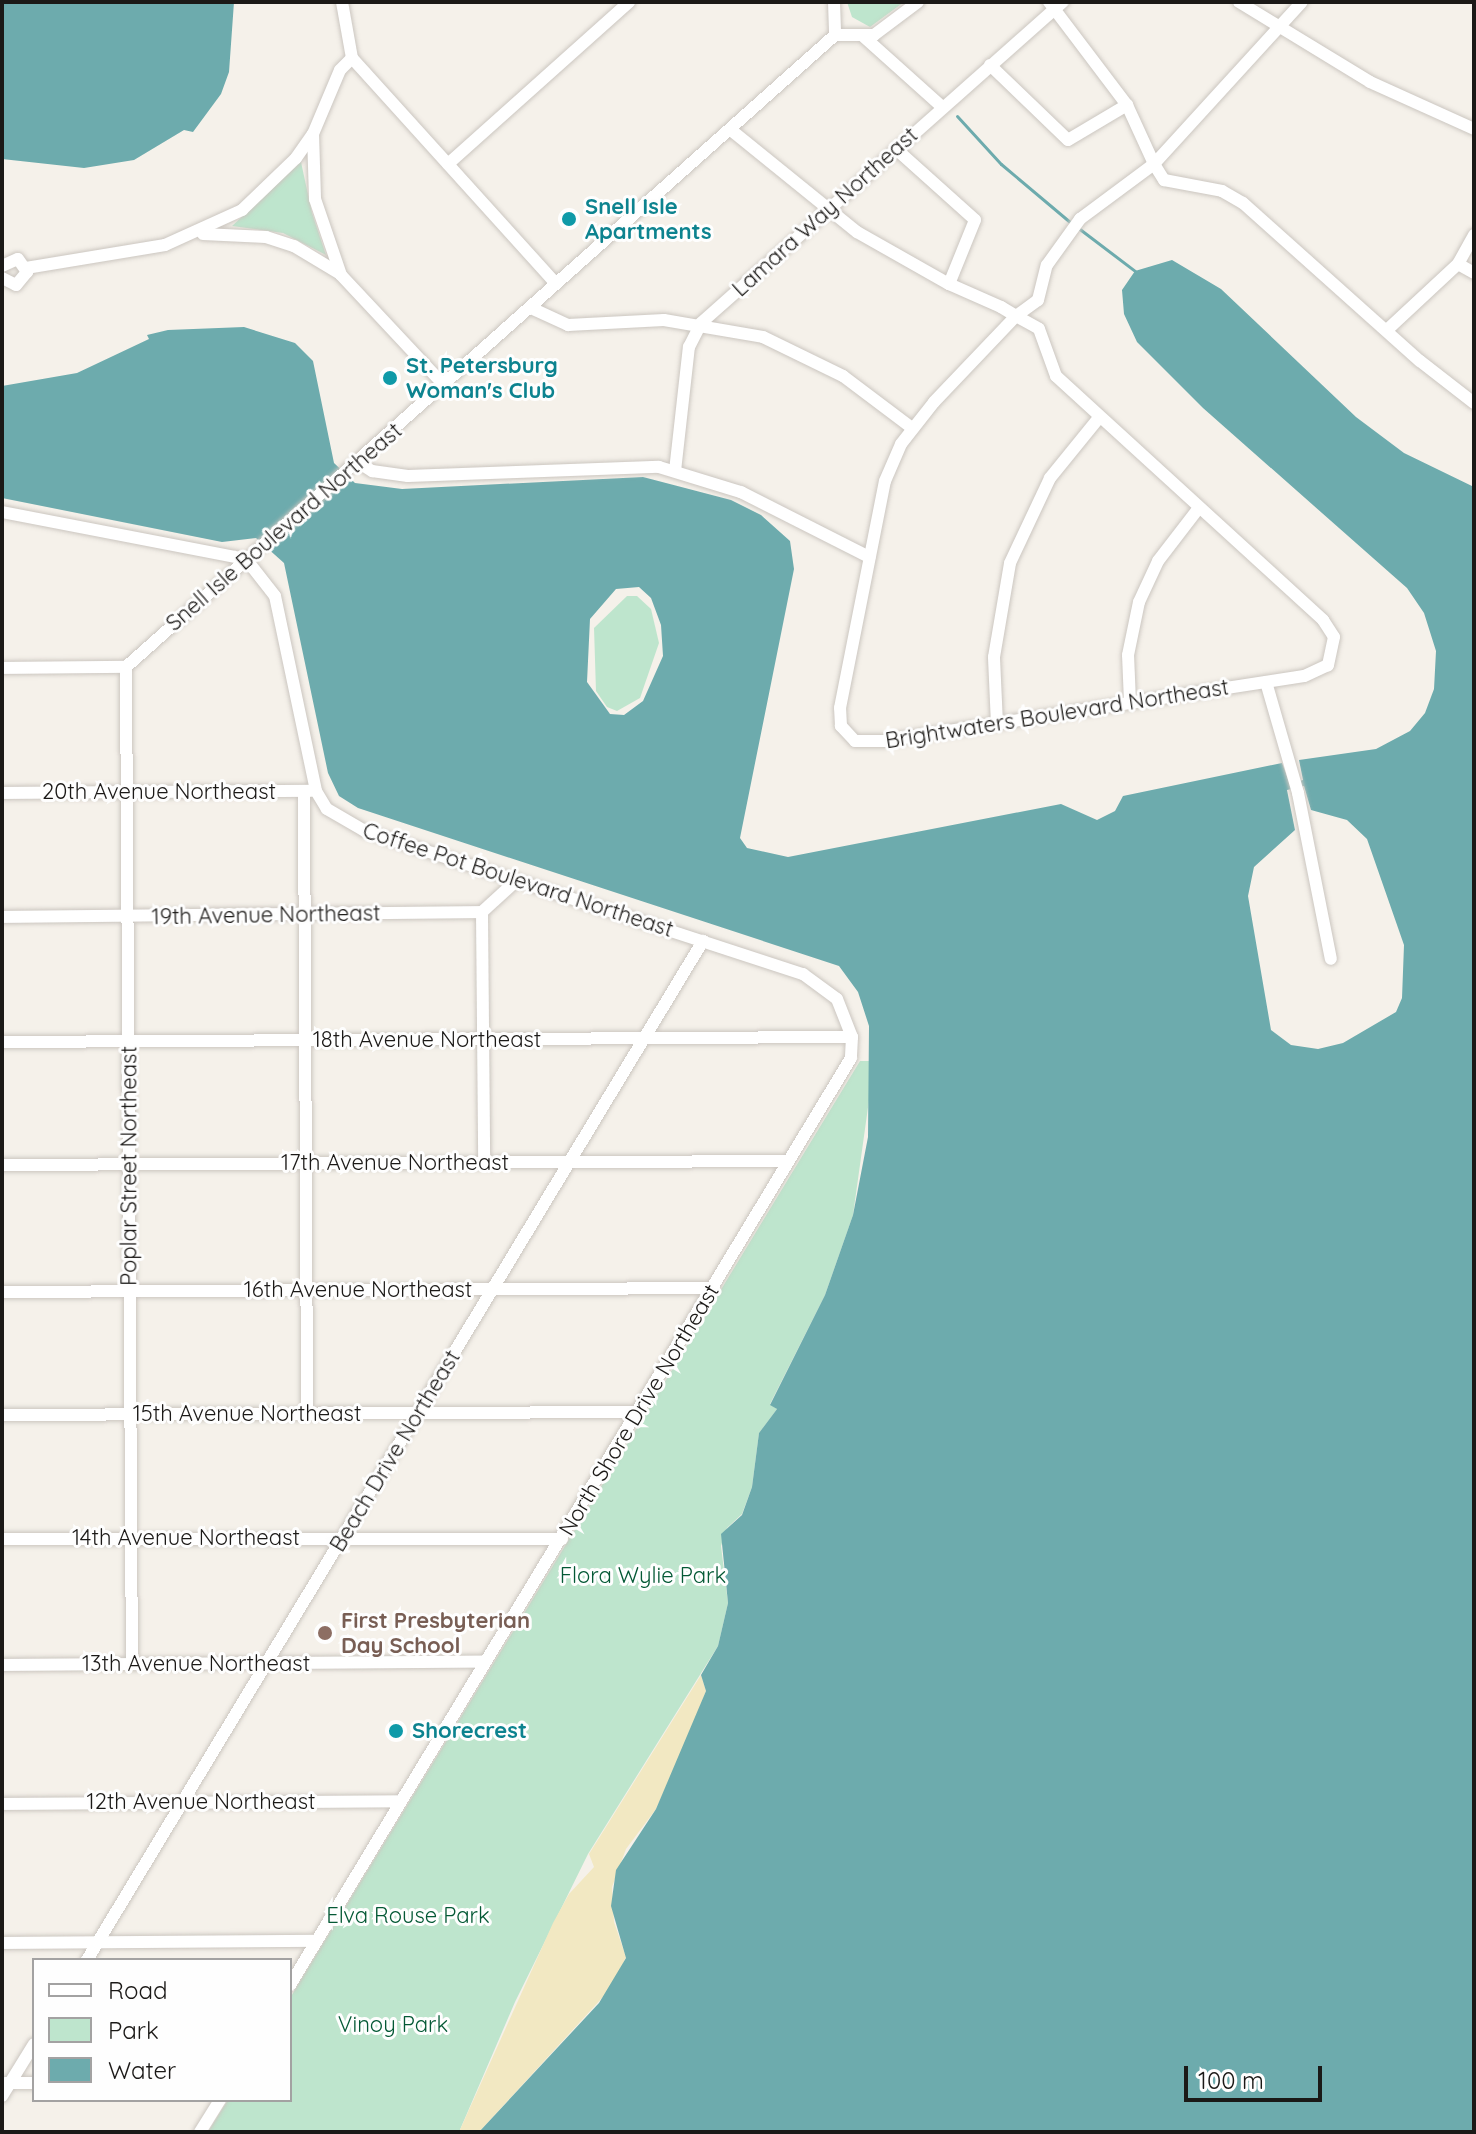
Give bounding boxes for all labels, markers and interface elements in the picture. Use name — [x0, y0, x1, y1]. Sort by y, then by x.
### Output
street label: Lamara Way Northeast — [727, 122, 923, 302]
place label: Snell Isle Apartments — [585, 193, 712, 244]
marker: Snell Isle Apartments — [560, 210, 578, 228]
place label: St. Petersburg Woman's Club — [406, 352, 558, 404]
marker: St. Petersburg Woman's Club — [381, 369, 399, 387]
street label: Snell Isle Boulevard Northeast — [161, 417, 407, 637]
street label: Brightwaters Boulevard Northeast — [883, 674, 1231, 754]
street label: 20th Avenue Northeast — [42, 779, 276, 805]
street label: Coffee Pot Boulevard Northeast — [359, 817, 677, 943]
street label: 19th Avenue Northeast — [151, 900, 381, 930]
street label: 18th Avenue Northeast — [313, 1027, 541, 1053]
street label: Poplar Street Northeast — [116, 1046, 142, 1286]
street label: 17th Avenue Northeast — [281, 1150, 509, 1176]
street label: 16th Avenue Northeast — [244, 1277, 472, 1303]
street label: North Shore Drive Northeast — [553, 1280, 725, 1540]
street label: Beach Drive Northeast — [324, 1345, 466, 1557]
street label: 15th Avenue Northeast — [133, 1401, 361, 1427]
street label: 14th Avenue Northeast — [72, 1525, 300, 1551]
park label: Flora Wylie Park — [560, 1563, 726, 1589]
place label: First Presbyterian Day School — [341, 1607, 530, 1658]
marker: First Presbyterian Day School — [316, 1624, 334, 1642]
street label: 13th Avenue Northeast — [82, 1651, 310, 1677]
place label: Shorecrest — [412, 1718, 527, 1744]
marker: Shorecrest — [387, 1722, 405, 1740]
street label: 12th Avenue Northeast — [87, 1789, 315, 1815]
park label: Elva Rouse Park — [326, 1903, 490, 1929]
legend — [32, 1958, 292, 2102]
text: Road — [108, 1975, 168, 2005]
park label: Vinoy Park — [338, 2012, 448, 2038]
text: Park — [108, 2015, 159, 2045]
scale bar — [1188, 2050, 1326, 2100]
text: Water — [108, 2055, 176, 2085]
text: 100 m — [1198, 2065, 1264, 2095]

